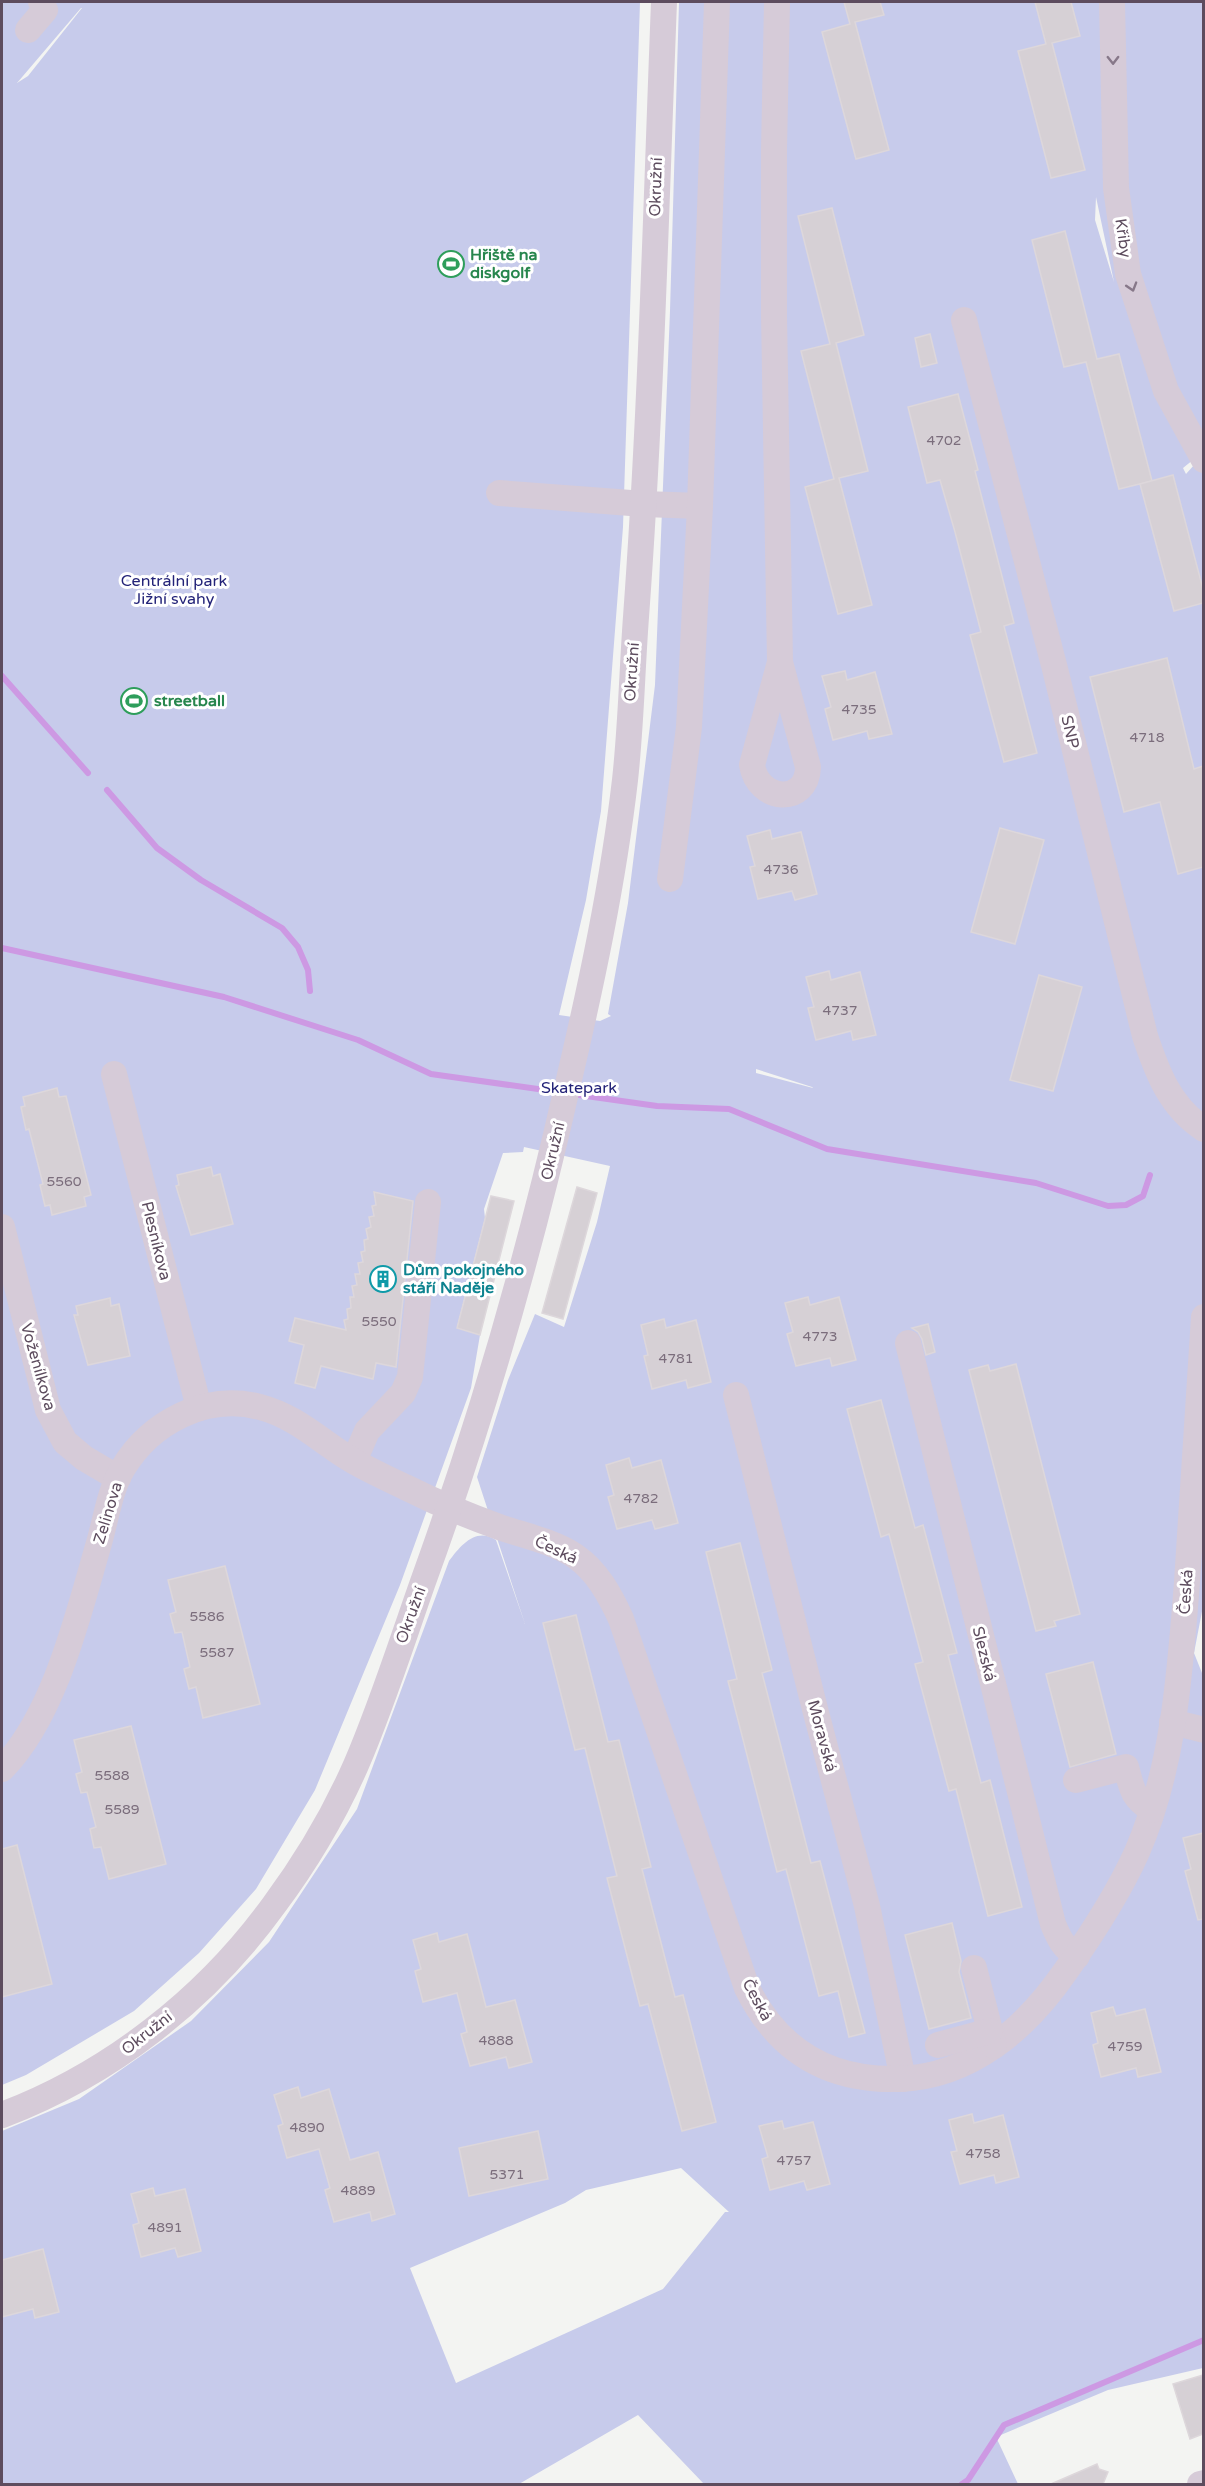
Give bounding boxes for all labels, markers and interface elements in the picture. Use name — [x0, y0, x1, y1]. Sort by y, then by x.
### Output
one-way arrow — [1107, 55, 1119, 64]
street label: Okružní — [645, 157, 667, 217]
street label: Křiby — [1110, 217, 1136, 259]
place label: Hřiště na diskgolf — [470, 245, 538, 283]
sports icon: Hřiště na diskgolf — [436, 249, 466, 279]
one-way arrow — [1125, 281, 1137, 292]
house number: 4702 — [926, 432, 962, 449]
park label: Centrální park Jižní svahy — [121, 571, 228, 609]
street label: Okružní — [620, 642, 644, 702]
sports icon: streetball — [119, 686, 149, 716]
place label: streetball — [154, 691, 225, 711]
house number: 4735 — [841, 701, 877, 718]
street label: SNP — [1056, 713, 1084, 751]
house number: 4718 — [1129, 729, 1165, 746]
house number: 4736 — [763, 861, 799, 878]
house number: 4737 — [822, 1002, 858, 1019]
park label: Skatepark — [541, 1078, 617, 1098]
street label: Okružní — [537, 1120, 569, 1182]
house number: 5560 — [46, 1173, 82, 1190]
street label: Plesníkova — [137, 1199, 175, 1283]
place label: Dům pokojného stáří Naděje — [403, 1260, 524, 1298]
building icon: Dům pokojného stáří Naděje — [368, 1264, 398, 1294]
house number: 5550 — [361, 1313, 397, 1330]
street label: Voženílkova — [16, 1321, 60, 1413]
house number: 4773 — [802, 1328, 838, 1345]
house number: 4781 — [658, 1350, 694, 1367]
street label: Zelinova — [89, 1479, 127, 1547]
house number: 4782 — [623, 1490, 659, 1507]
street label: Česká — [531, 1531, 581, 1569]
street label: Česká — [1174, 1569, 1198, 1615]
street label: Okružní — [391, 1584, 431, 1646]
house number: 5586 — [189, 1608, 225, 1625]
street label: Slezská — [968, 1624, 1000, 1684]
house number: 5587 — [199, 1644, 235, 1661]
street label: Moravská — [803, 1698, 841, 1774]
house number: 5588 — [94, 1767, 130, 1784]
house number: 5589 — [104, 1801, 140, 1818]
street label: Česká — [738, 1975, 776, 2025]
street label: Okružní — [118, 2007, 176, 2059]
house number: 4888 — [478, 2032, 514, 2049]
house number: 4759 — [1107, 2038, 1143, 2055]
house number: 4890 — [289, 2119, 325, 2136]
house number: 4758 — [965, 2145, 1001, 2162]
house number: 4757 — [776, 2152, 812, 2169]
house number: 5371 — [489, 2166, 525, 2183]
house number: 4889 — [340, 2182, 376, 2199]
house number: 4891 — [147, 2219, 183, 2236]

